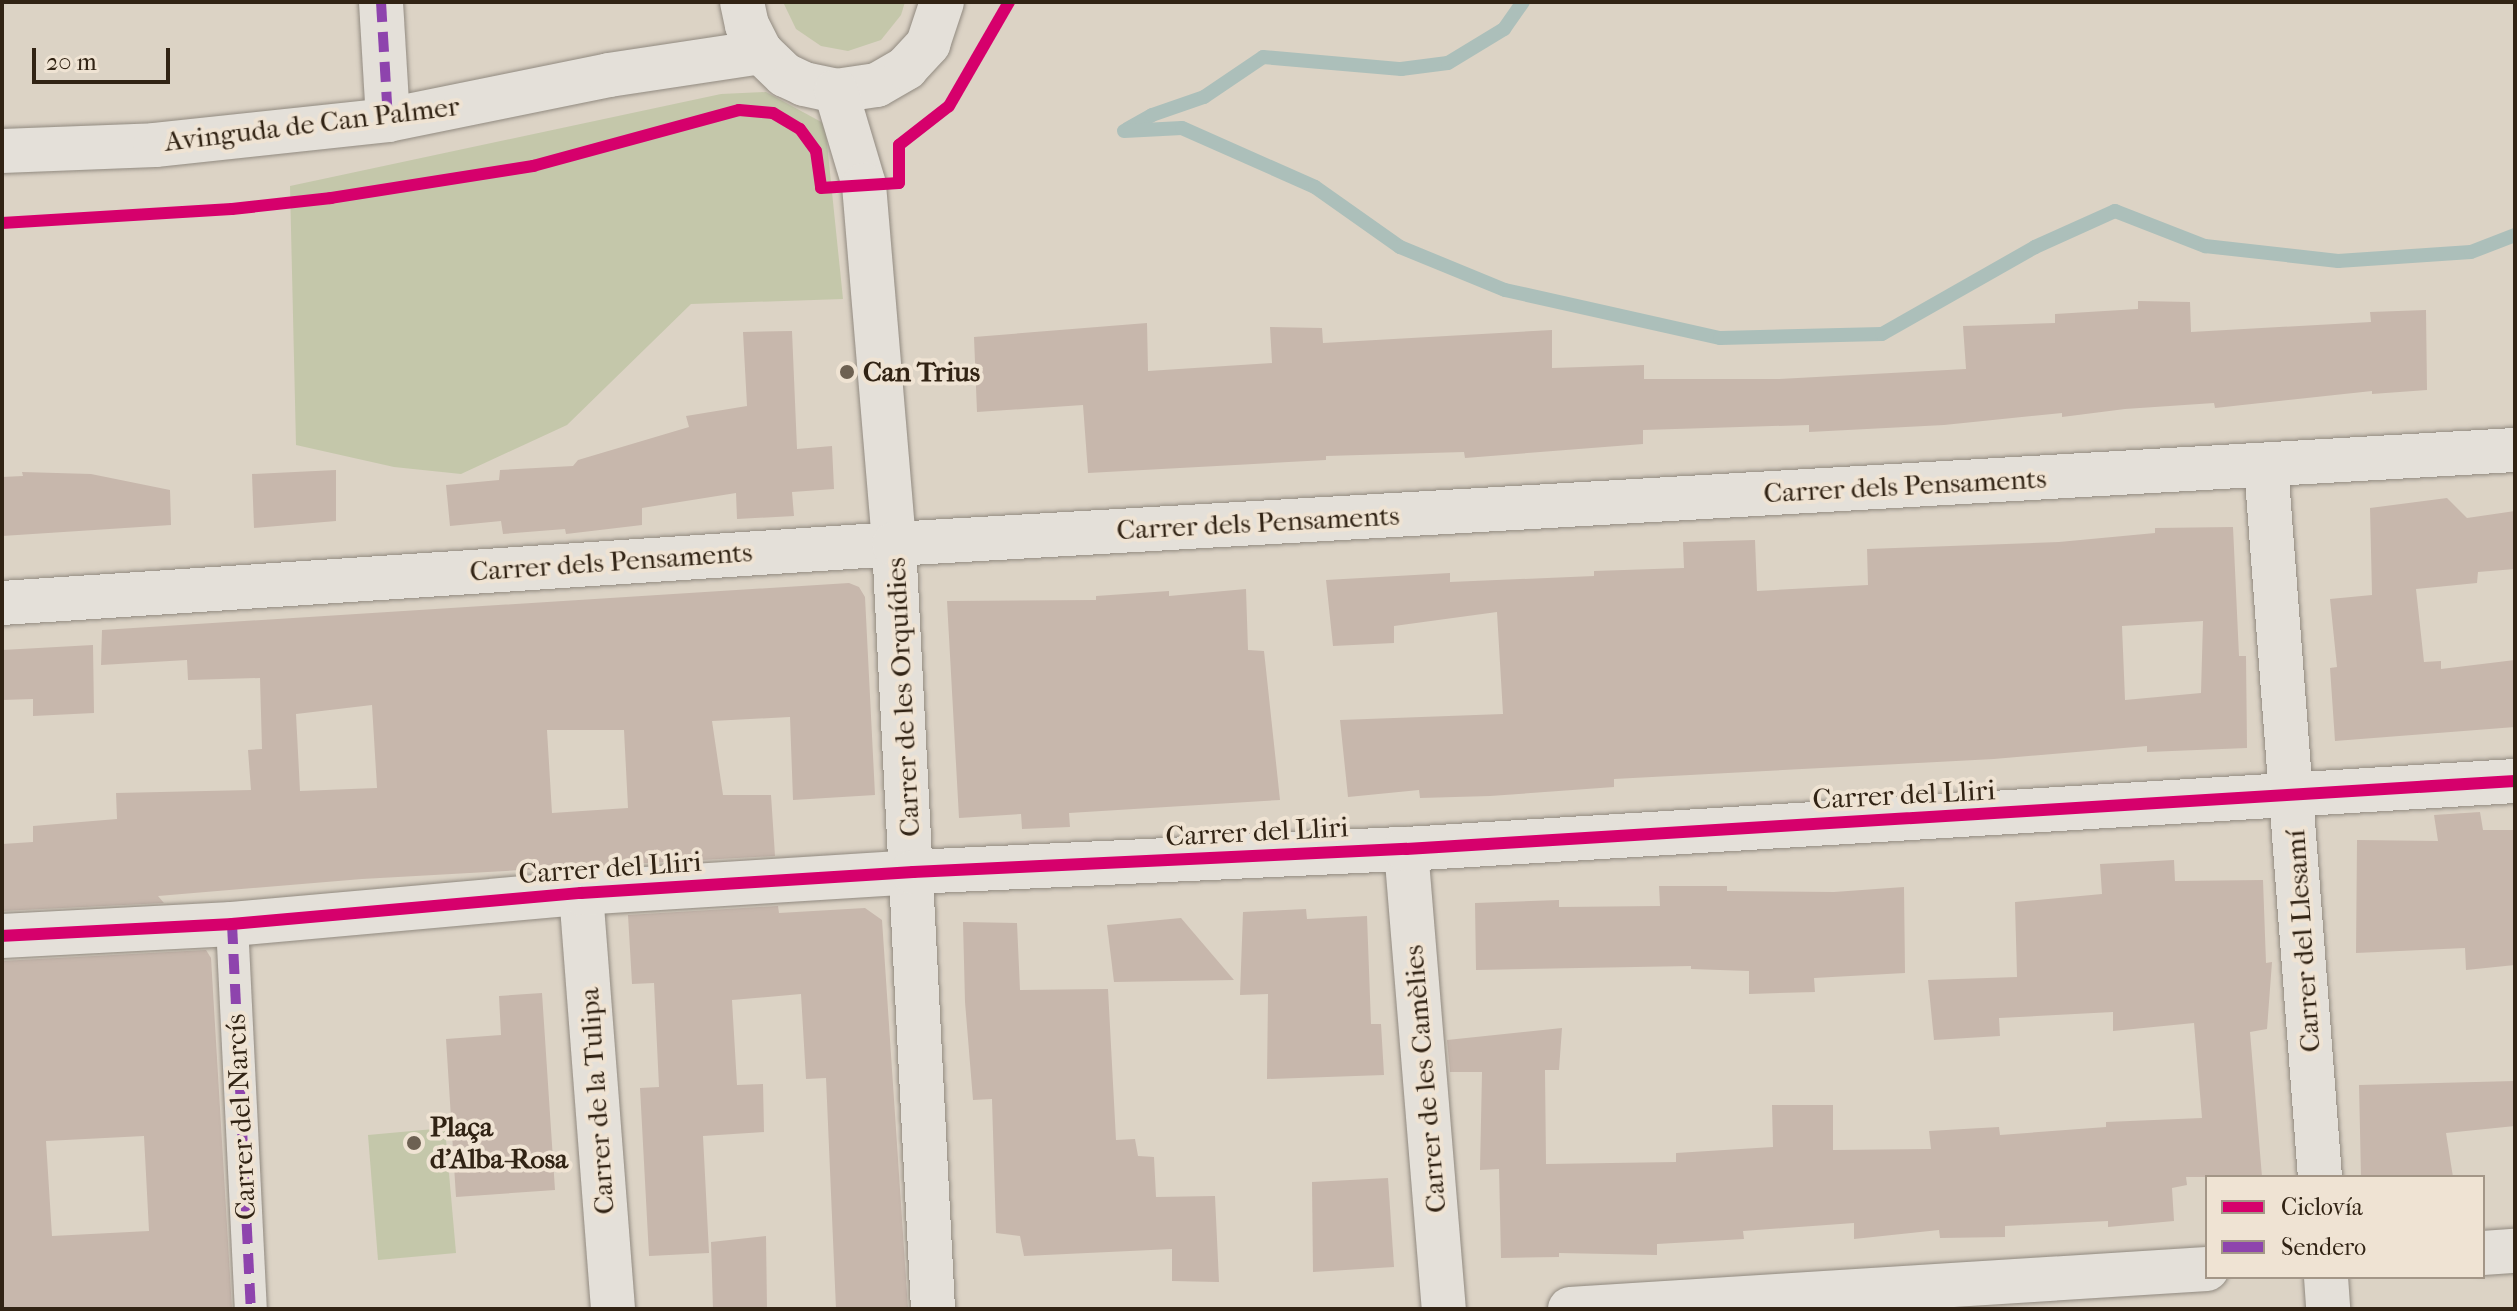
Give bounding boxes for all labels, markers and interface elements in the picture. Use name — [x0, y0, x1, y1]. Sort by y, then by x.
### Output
scale bar — [36, 32, 174, 82]
text: 20 m — [46, 48, 97, 76]
street label: Avinguda de Can Palmer — [163, 89, 461, 159]
place label: Can Trius — [863, 355, 980, 389]
marker: Can Trius — [838, 363, 856, 381]
street label: Carrer dels Pensaments — [1763, 462, 2047, 510]
street label: Carrer dels Pensaments — [1116, 499, 1400, 547]
street label: Carrer dels Pensaments — [469, 535, 753, 589]
street label: Carrer de les Orquídies — [879, 556, 927, 838]
street label: Carrer del Lliri — [1812, 773, 1996, 817]
street label: Carrer del Lliri — [1165, 810, 1349, 854]
street label: Carrer del Llesamí — [2278, 829, 2328, 1053]
street label: Carrer del Lliri — [518, 845, 702, 891]
street label: Carrer de les Camèlies — [1397, 944, 1453, 1214]
street label: Carrer de la Tulipa — [572, 986, 622, 1216]
street label: Carrer del Narcís — [219, 1013, 263, 1221]
place label: Plaça d'Alba-Rosa — [430, 1110, 568, 1176]
marker: Plaça d'Alba-Rosa — [405, 1134, 423, 1152]
legend — [2205, 1175, 2485, 1279]
text: Ciclovía — [2281, 1193, 2363, 1221]
text: Sendero — [2281, 1233, 2366, 1261]

